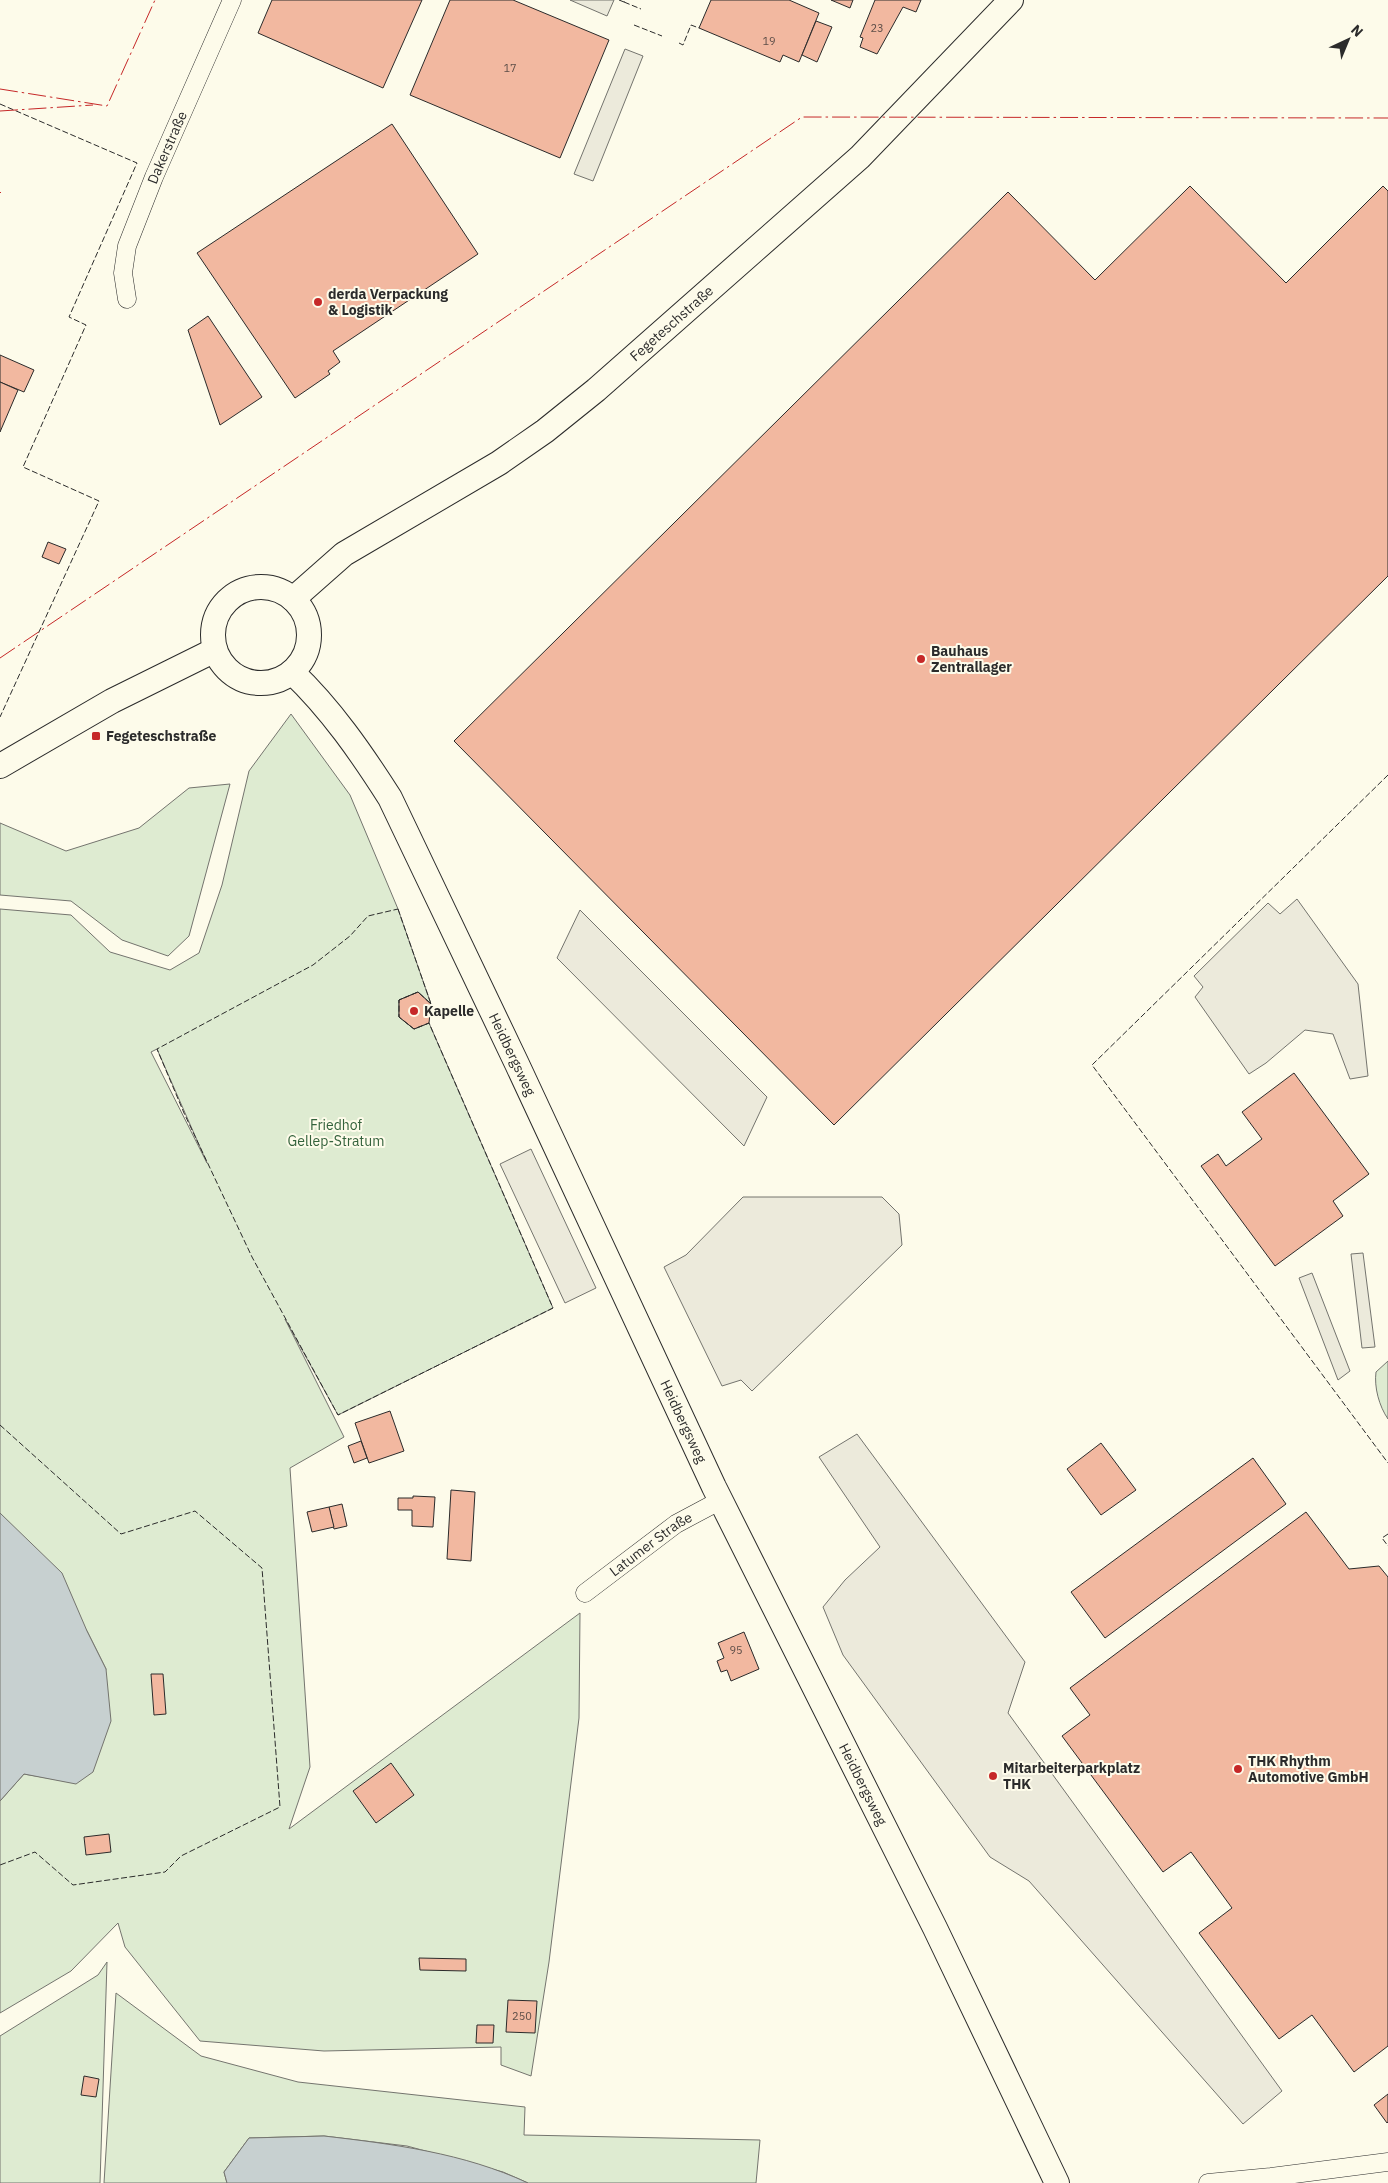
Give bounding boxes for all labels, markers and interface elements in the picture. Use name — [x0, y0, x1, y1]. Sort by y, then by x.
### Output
north arrow — [1323, 15, 1373, 65]
house number: 23 — [870, 21, 884, 35]
text: N — [1347, 21, 1367, 41]
house number: 19 — [762, 34, 776, 48]
house number: 17 — [503, 61, 517, 75]
street label: Dakerstraße — [143, 108, 191, 186]
street label: Fegeteschstraße — [626, 281, 717, 365]
place label: derda Verpackung & Logistik — [328, 285, 448, 319]
marker: derda Verpackung & Logistik — [312, 296, 324, 308]
place label: Bauhaus Zentrallager — [931, 642, 1012, 676]
marker: Bauhaus Zentrallager — [915, 653, 927, 665]
place label: Fegeteschstraße — [106, 727, 216, 745]
marker: Fegeteschstraße — [90, 730, 102, 742]
place label: Kapelle — [424, 1002, 474, 1020]
marker: Kapelle — [408, 1005, 420, 1017]
street label: Heidbergsweg — [485, 1010, 540, 1099]
park label: Friedhof Gellep-Stratum — [288, 1116, 384, 1150]
street label: Heidbergsweg — [656, 1377, 711, 1466]
street label: Latumer Straße — [606, 1508, 695, 1580]
house number: 95 — [729, 1643, 743, 1657]
street label: Heidbergsweg — [835, 1740, 891, 1829]
place label: THK Rhythm Automotive GmbH — [1248, 1752, 1369, 1786]
place label: Mitarbeiterparkplatz THK — [1003, 1759, 1140, 1793]
marker: THK Rhythm Automotive GmbH — [1232, 1763, 1244, 1775]
marker: Mitarbeiterparkplatz THK — [987, 1770, 999, 1782]
house number: 250 — [512, 2009, 532, 2023]

